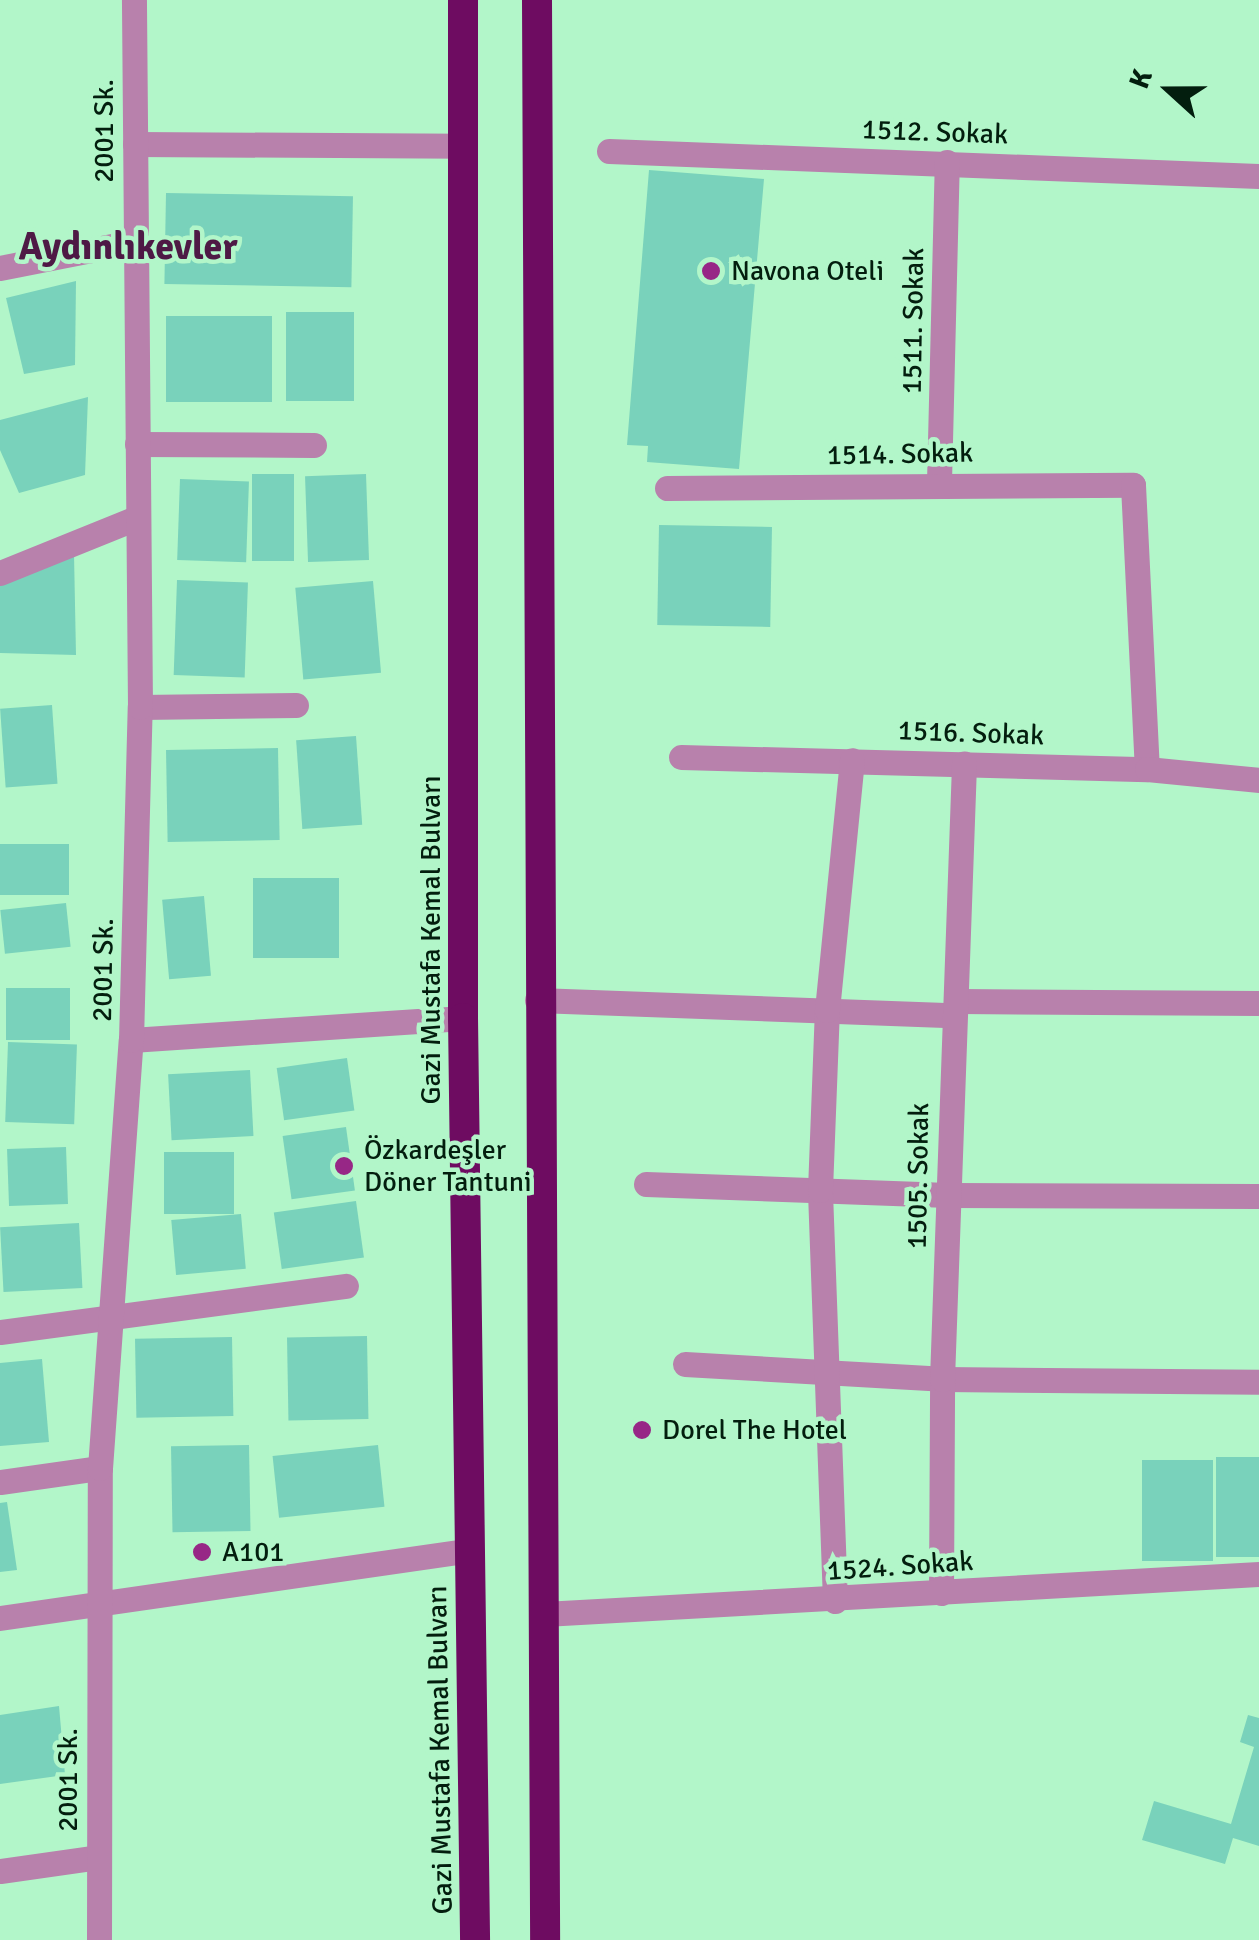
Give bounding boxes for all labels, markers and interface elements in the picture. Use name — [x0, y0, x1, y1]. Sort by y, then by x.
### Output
north arrow — [1119, 40, 1219, 140]
text: K — [1122, 65, 1160, 93]
street label: 2001 Sk. — [87, 79, 121, 183]
street label: 1512. Sokak — [861, 113, 1009, 151]
district label: Aydınlıkevler — [19, 224, 237, 270]
street label: 1511. Sokak — [895, 248, 931, 394]
place label: Navona Oteli — [731, 254, 884, 288]
marker: Navona Oteli — [700, 260, 722, 282]
street label: 1514. Sokak — [827, 436, 973, 472]
street label: 1516. Sokak — [897, 714, 1045, 752]
street label: Gazi Mustafa Kemal Bulvarı — [414, 776, 448, 1104]
street label: 2001 Sk. — [85, 918, 121, 1022]
street label: 1505. Sokak — [900, 1103, 936, 1249]
place label: Özkardeşler Döner Tantuni — [364, 1133, 532, 1199]
marker: Özkardeşler Döner Tantuni — [333, 1155, 355, 1177]
place label: Dorel The Hotel — [662, 1413, 847, 1447]
marker: Dorel The Hotel — [631, 1419, 653, 1441]
place label: A101 — [222, 1535, 284, 1569]
marker: A101 — [191, 1541, 213, 1563]
street label: 1524. Sokak — [826, 1544, 974, 1588]
street label: Gazi Mustafa Kemal Bulvarı — [420, 1585, 460, 1915]
street label: 2001 Sk. — [51, 1728, 85, 1832]

